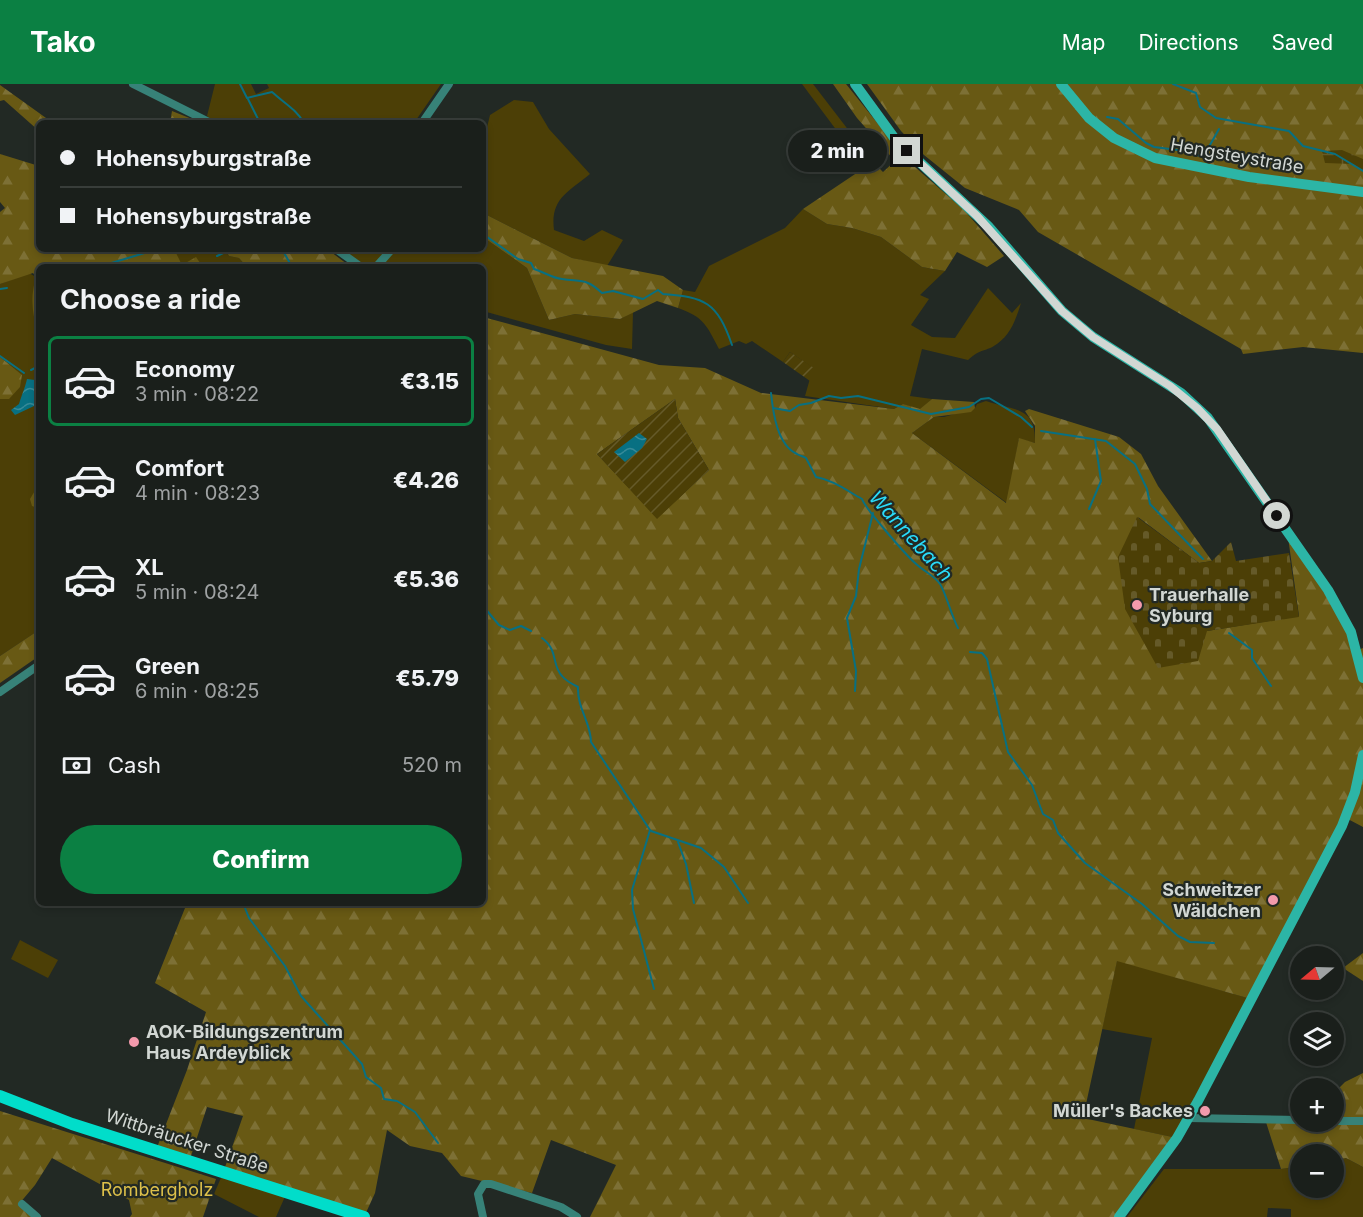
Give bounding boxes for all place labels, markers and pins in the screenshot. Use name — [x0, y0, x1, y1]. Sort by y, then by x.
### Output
place label: Trauerhalle Syburg — [1149, 584, 1249, 626]
marker: Trauerhalle Syburg — [1130, 598, 1144, 612]
place label: Schweitzer Wäldchen — [1162, 879, 1261, 921]
marker: Schweitzer Wäldchen — [1266, 893, 1280, 907]
place label: AOK-Bildungszentrum Haus Ardeyblick — [146, 1021, 343, 1063]
marker: AOK-Bildungszentrum Haus Ardeyblick — [127, 1035, 141, 1049]
place label: Müller's Backes — [1053, 1100, 1193, 1121]
marker: Müller's Backes — [1198, 1104, 1212, 1118]

